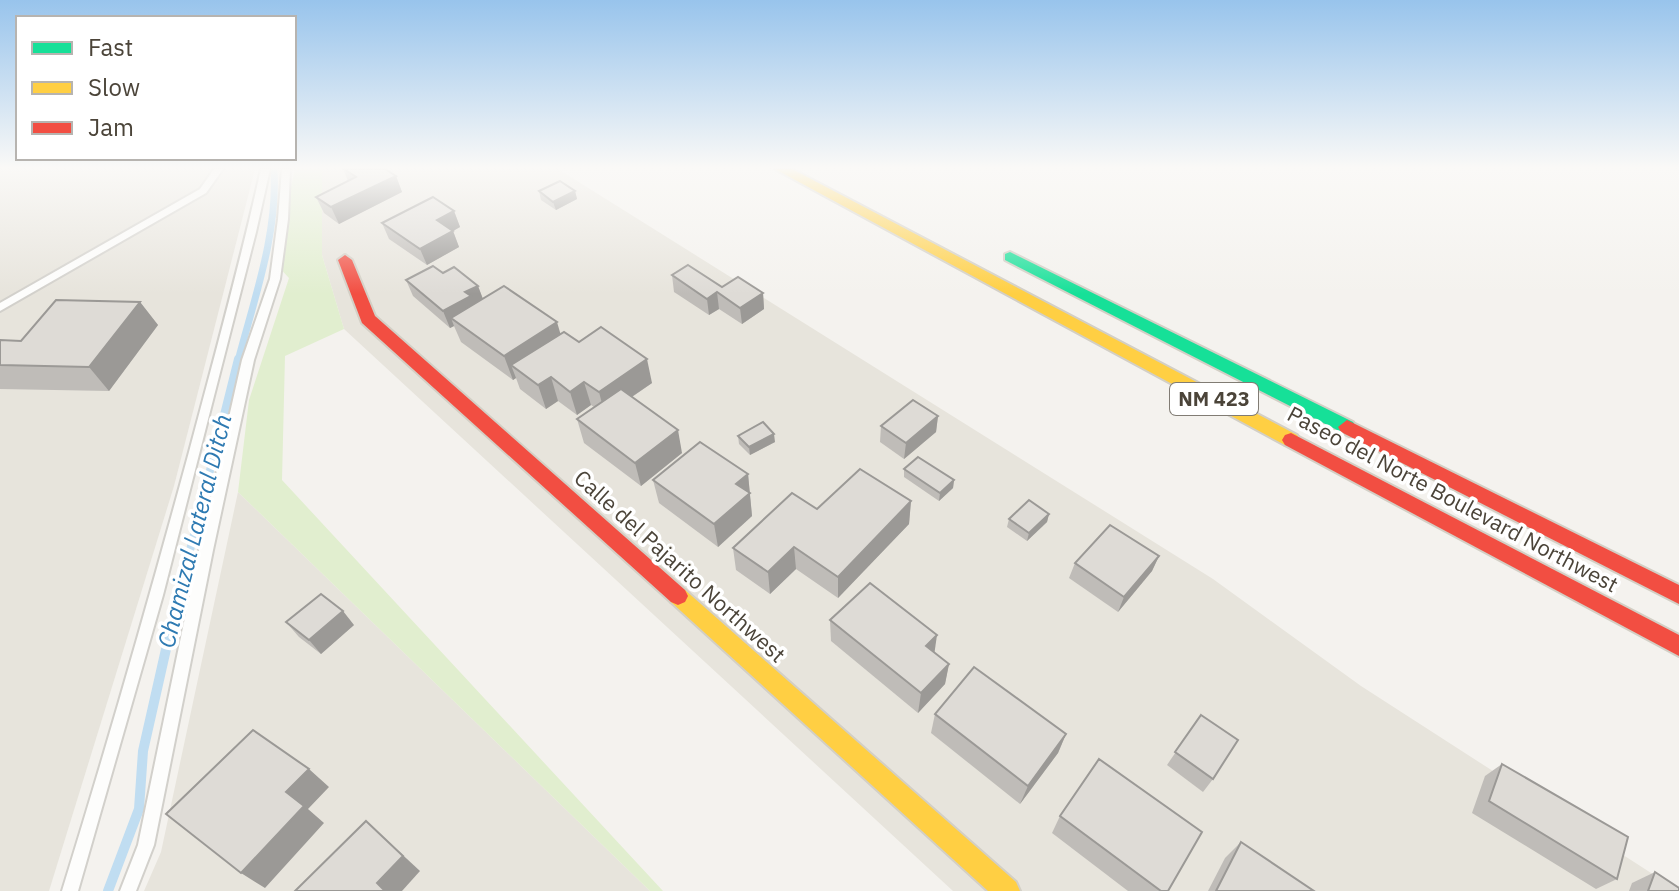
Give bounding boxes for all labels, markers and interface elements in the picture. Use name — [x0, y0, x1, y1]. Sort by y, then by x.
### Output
legend — [16, 16, 296, 160]
text: Fast — [88, 31, 133, 63]
text: Slow — [88, 71, 140, 103]
text: Jam — [88, 111, 134, 143]
road number: NM 423 — [1170, 383, 1258, 415]
street label: Paseo del Norte Boulevard Northwest — [1283, 399, 1624, 598]
water label: Chamizal Lateral Ditch — [150, 411, 239, 651]
street label: Calle del Pajarito Northwest — [569, 463, 792, 668]

